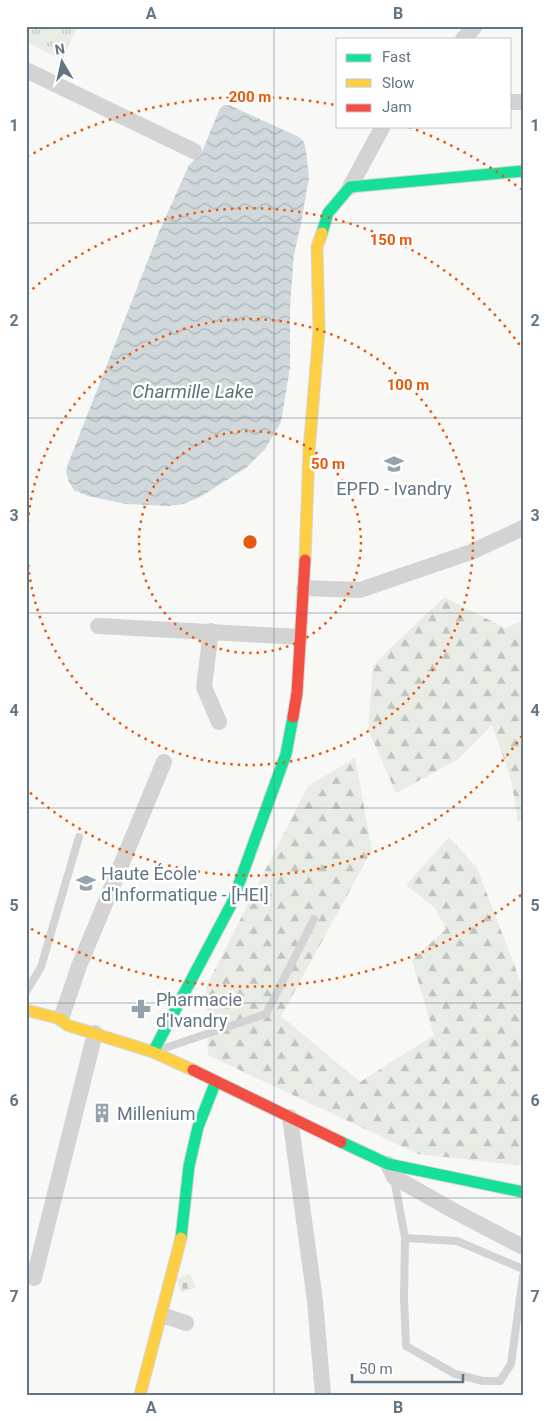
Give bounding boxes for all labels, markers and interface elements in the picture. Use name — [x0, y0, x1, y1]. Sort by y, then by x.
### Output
text: A — [146, 4, 157, 23]
text: B — [393, 4, 403, 23]
north arrow — [38, 38, 88, 88]
legend — [336, 38, 512, 128]
text: N — [54, 40, 66, 58]
text: Fast — [382, 48, 411, 66]
text: Slow — [382, 74, 414, 92]
text: 200 m — [229, 88, 271, 106]
text: Jam — [382, 98, 412, 116]
text: 1 — [9, 116, 19, 135]
text: 1 — [530, 116, 540, 135]
text: 150 m — [370, 231, 412, 249]
text: 2 — [9, 311, 19, 330]
text: 2 — [530, 311, 540, 330]
text: 100 m — [387, 376, 429, 394]
water label: Charmille Lake — [132, 380, 254, 403]
school or university icon: EPFD - Ivandry — [383, 453, 405, 475]
text: 50 m — [311, 455, 345, 473]
place label: EPFD - Ivandry — [336, 478, 452, 499]
text: 3 — [9, 506, 19, 525]
text: 3 — [530, 506, 540, 525]
centre of rings — [241, 533, 259, 551]
text: 4 — [9, 701, 19, 720]
text: 4 — [530, 701, 540, 720]
place label: Haute École d'Informatique - [HEI] — [101, 863, 269, 905]
school or university icon: Haute École d'Informatique - [HEI] — [75, 872, 97, 894]
text: 5 — [9, 896, 19, 915]
text: 5 — [530, 896, 540, 915]
place label: Pharmacie d'Ivandry — [156, 989, 242, 1031]
pharmacy icon: Pharmacie d'Ivandry — [130, 998, 152, 1020]
text: 6 — [9, 1091, 19, 1110]
text: 6 — [530, 1091, 540, 1110]
building icon: Millenium — [91, 1102, 113, 1124]
place label: Millenium — [117, 1103, 195, 1124]
text: 7 — [9, 1287, 19, 1306]
text: 7 — [530, 1287, 540, 1306]
scale bar — [352, 1351, 463, 1383]
text: 50 m — [359, 1360, 393, 1378]
text: A — [146, 1398, 157, 1417]
text: B — [393, 1398, 403, 1417]

